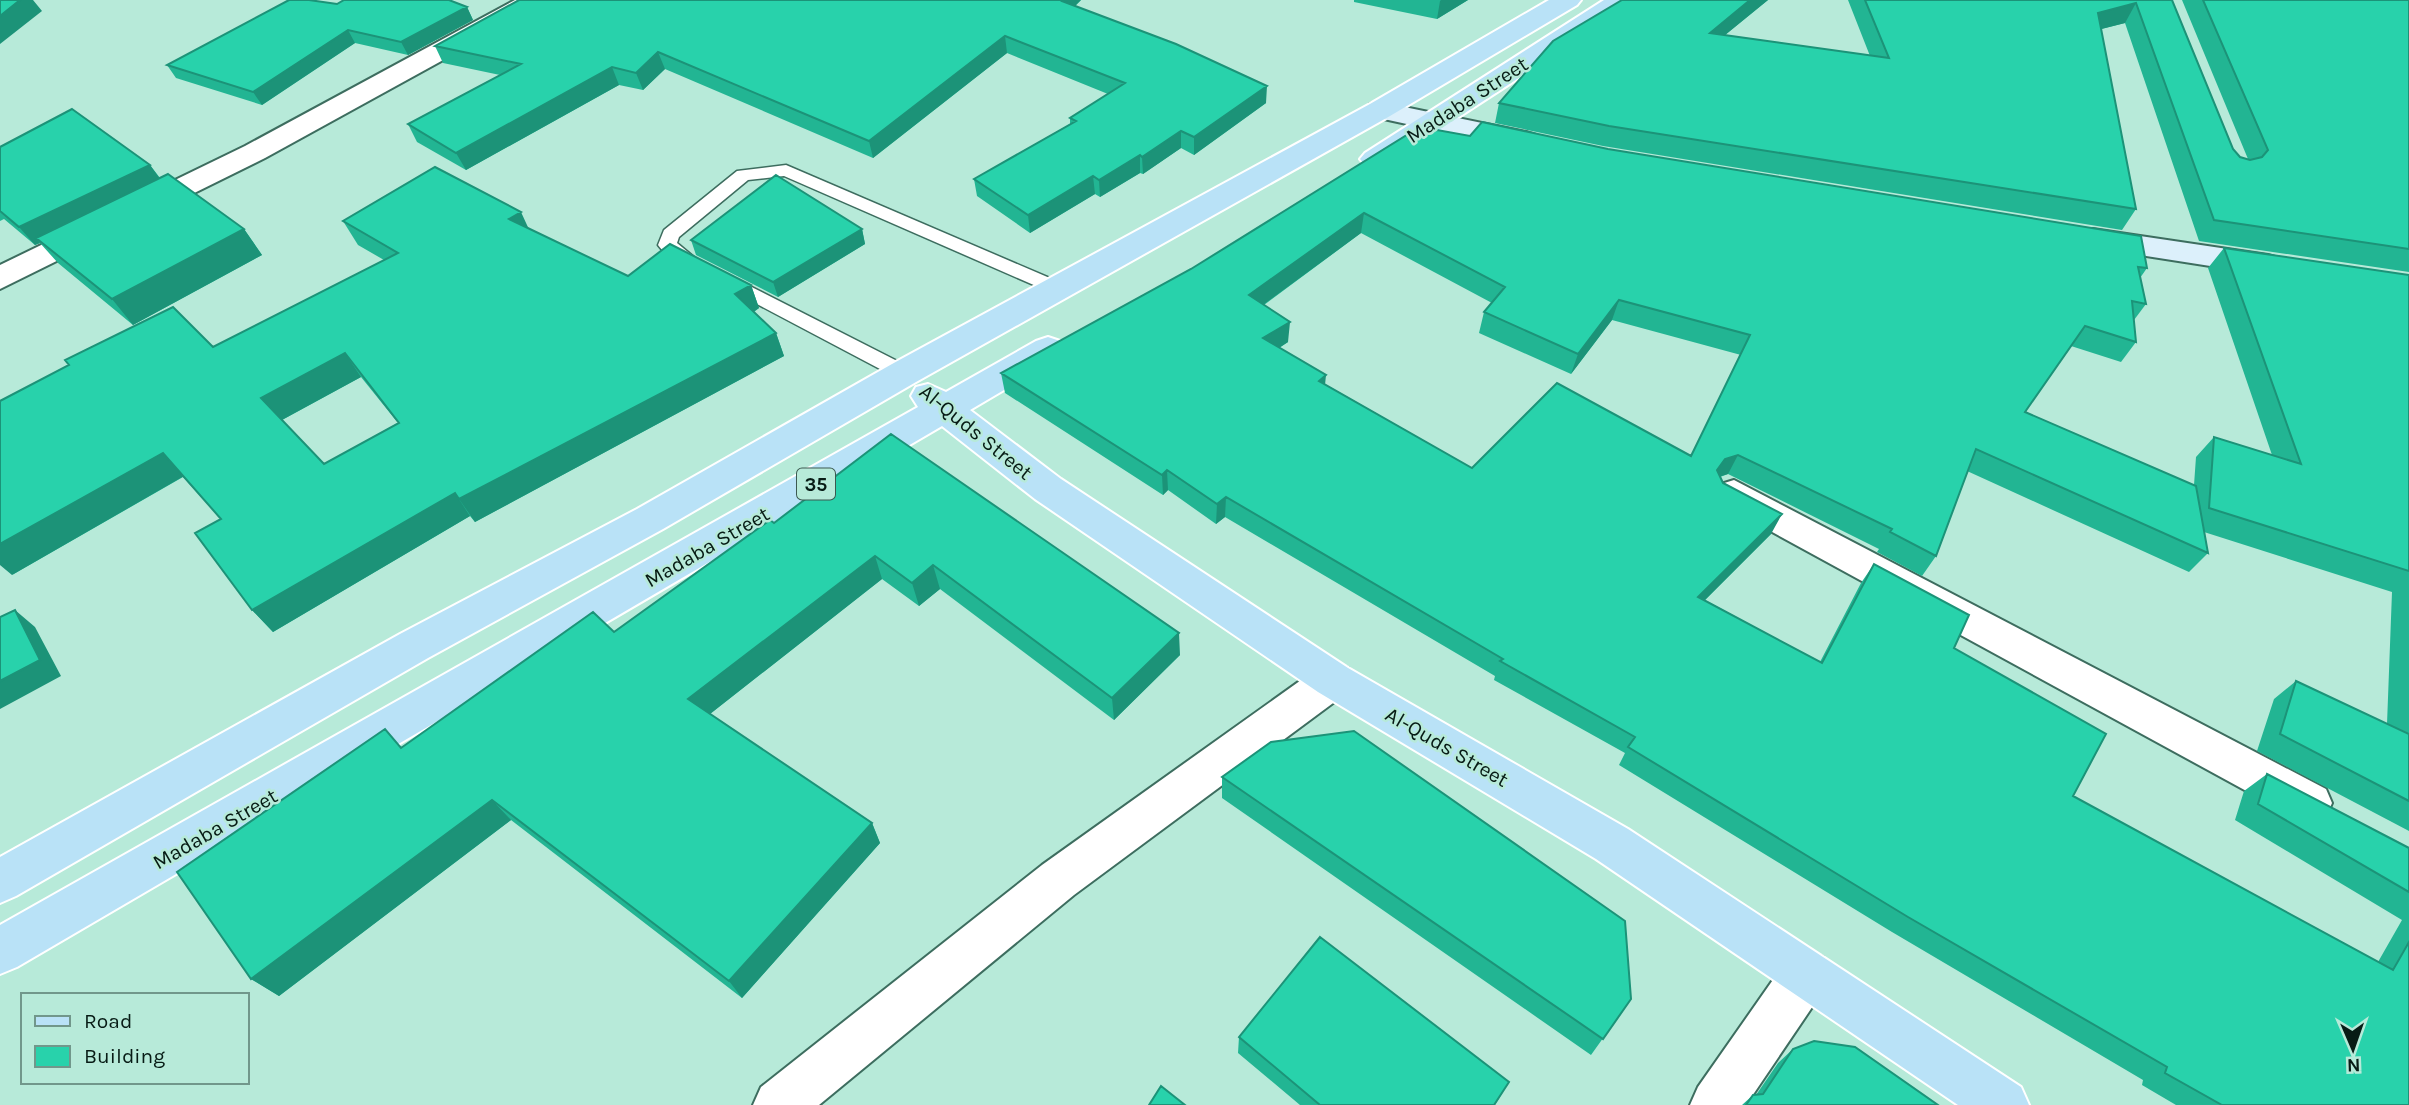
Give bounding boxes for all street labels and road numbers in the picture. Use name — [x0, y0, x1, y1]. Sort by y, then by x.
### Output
street label: Madaba Street — [1402, 52, 1532, 148]
street label: Al-Quds Street — [915, 379, 1037, 485]
road number: 35 — [797, 468, 835, 499]
street label: Madaba Street — [640, 502, 774, 592]
street label: Al-Quds Street — [1381, 702, 1513, 792]
street label: Madaba Street — [148, 784, 282, 874]

